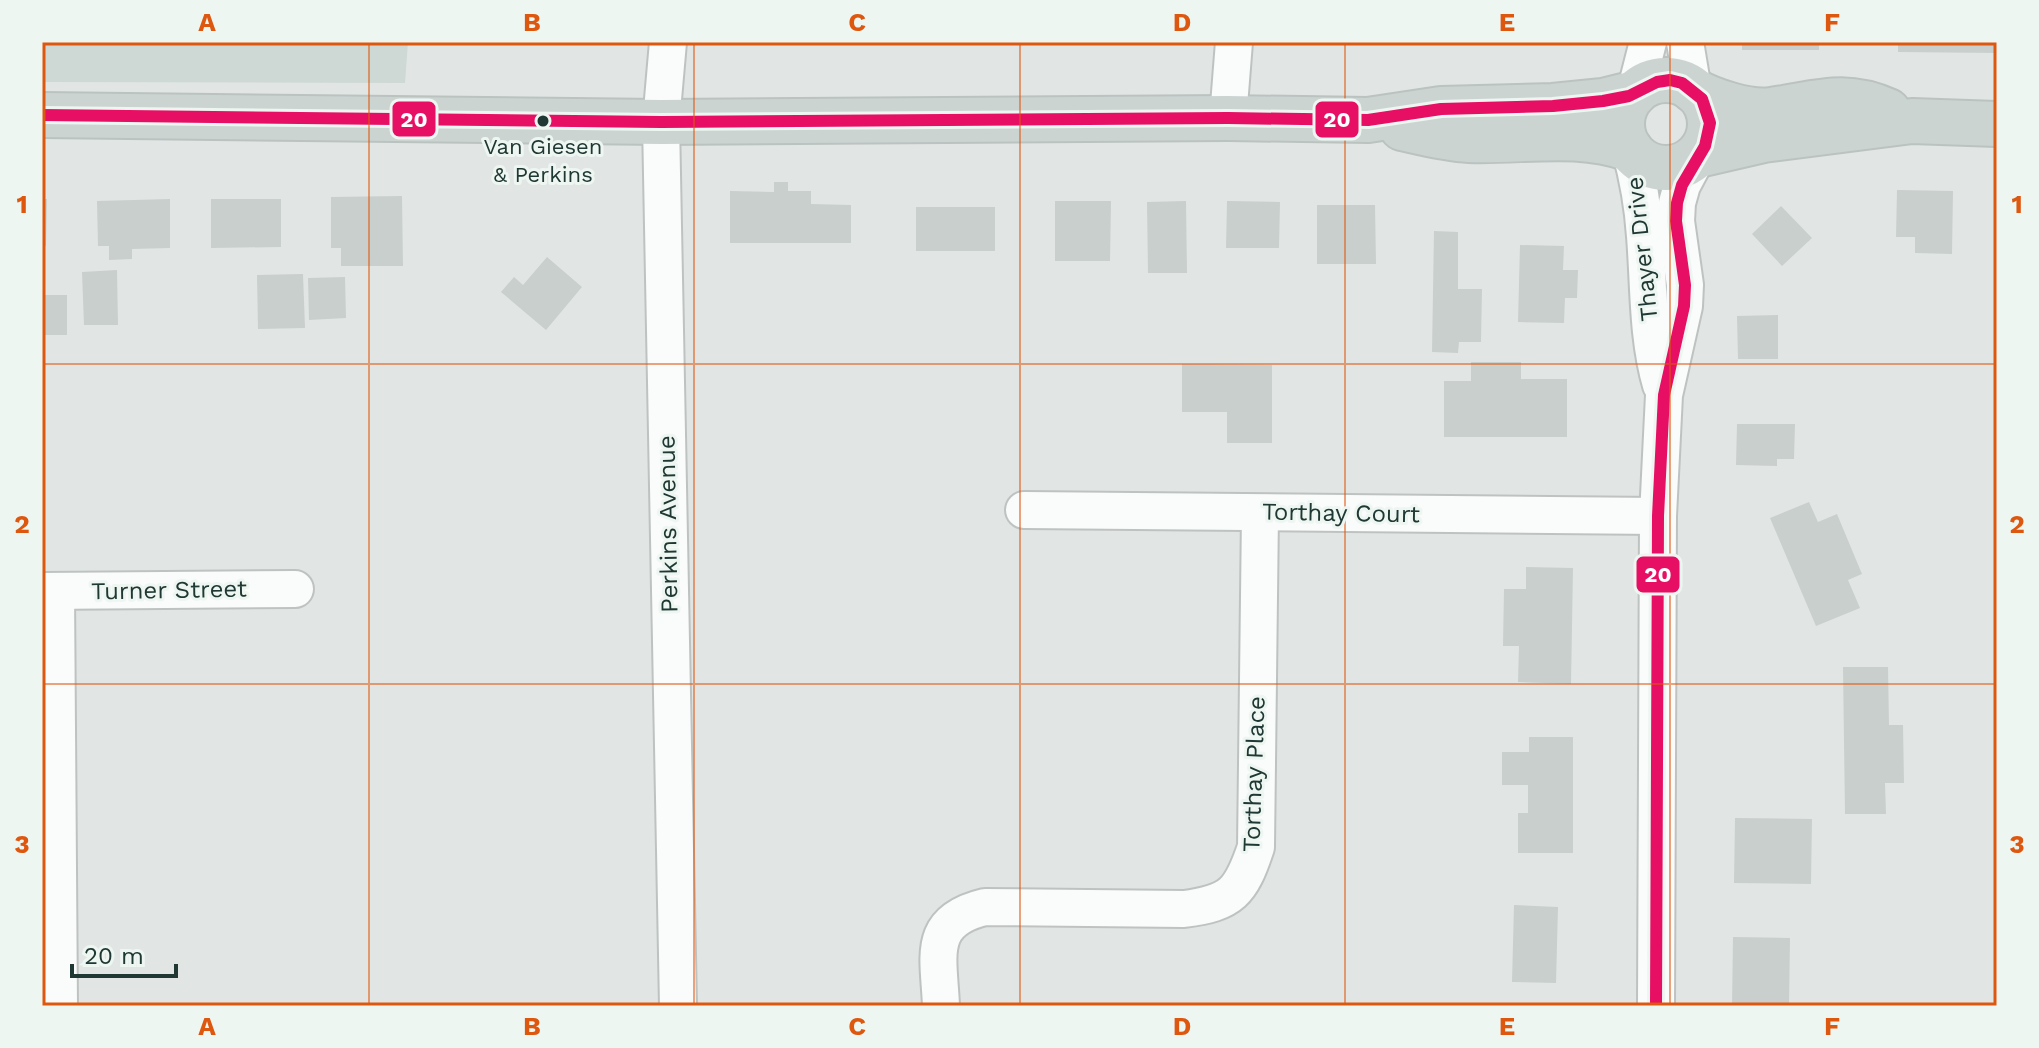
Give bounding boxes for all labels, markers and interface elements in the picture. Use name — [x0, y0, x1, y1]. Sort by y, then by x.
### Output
text: A — [198, 7, 216, 37]
text: B — [523, 7, 541, 37]
text: C — [848, 7, 866, 37]
text: D — [1173, 7, 1191, 37]
text: E — [1499, 7, 1515, 37]
text: F — [1824, 7, 1840, 37]
line badge: 20 — [391, 100, 437, 138]
line badge: 20 — [1314, 100, 1360, 139]
text: 20 — [400, 107, 428, 132]
text: 20 — [1323, 107, 1351, 132]
marker: Van Giesen & Perkins — [535, 113, 551, 129]
place label: Van Giesen & Perkins — [484, 134, 602, 187]
street label: Thayer Drive — [1620, 175, 1664, 323]
text: 1 — [16, 189, 28, 219]
text: 1 — [2011, 189, 2023, 219]
street label: Perkins Avenue — [652, 435, 684, 613]
street label: Torthay Court — [1262, 498, 1420, 528]
text: 2 — [14, 509, 30, 539]
text: 2 — [2009, 509, 2025, 539]
line badge: 20 — [1635, 555, 1681, 594]
text: 20 — [1644, 562, 1672, 587]
street label: Turner Street — [91, 575, 247, 605]
street label: Torthay Place — [1237, 696, 1271, 852]
text: 3 — [14, 829, 30, 859]
text: 3 — [2009, 829, 2025, 859]
scale bar — [72, 928, 176, 978]
text: 20 m — [84, 942, 144, 970]
text: A — [198, 1011, 216, 1041]
text: B — [523, 1011, 541, 1041]
text: C — [848, 1011, 866, 1041]
text: D — [1173, 1011, 1191, 1041]
text: E — [1499, 1011, 1515, 1041]
text: F — [1824, 1011, 1840, 1041]

